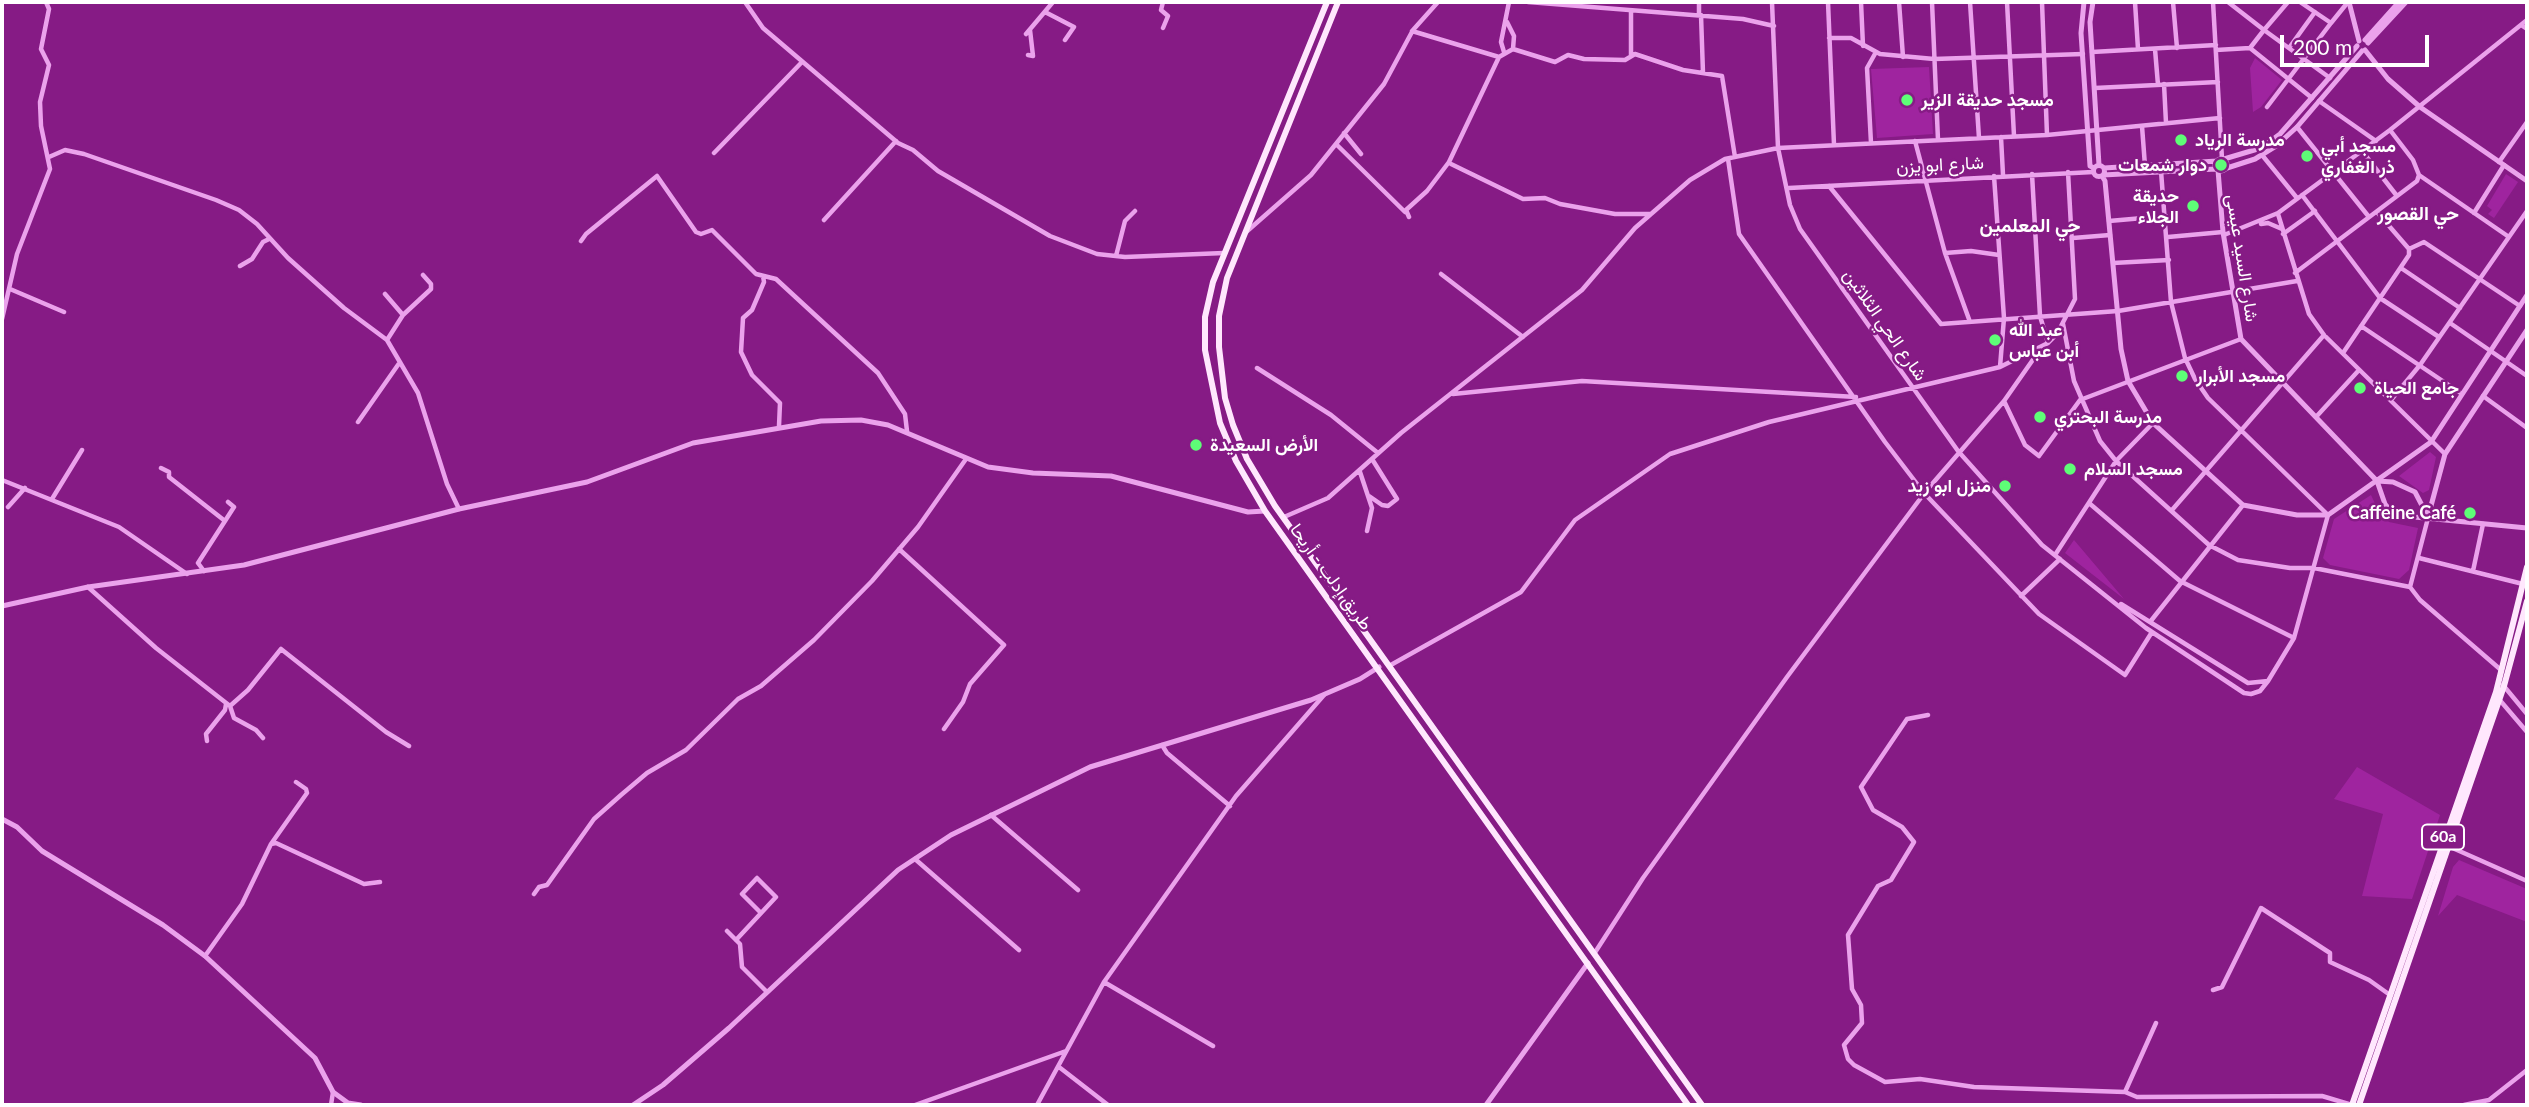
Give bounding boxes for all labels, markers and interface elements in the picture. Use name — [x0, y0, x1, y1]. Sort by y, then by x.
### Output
scale bar — [2284, 21, 2433, 65]
text: 200 m — [2293, 34, 2352, 59]
place label: مسجد حديقة الزير — [1921, 89, 2054, 111]
marker: مسجد حديقة الزير — [1899, 92, 1915, 108]
place label: مدرسة الرياد — [2195, 129, 2285, 151]
marker: مدرسة الرياد — [2173, 132, 2189, 148]
place label: مسجد أبي ذر الغفاري — [2321, 135, 2396, 178]
marker: مسجد أبي ذر الغفاري — [2299, 148, 2315, 164]
street label: شارع ابو يزن — [1896, 152, 1984, 178]
place label: دوار شمعات — [2118, 154, 2207, 176]
marker: دوار شمعات — [2213, 157, 2229, 173]
place label: حديقة الجلاء — [2133, 185, 2179, 228]
street label: شارع السيد عيسى — [2221, 193, 2263, 323]
marker: حديقة الجلاء — [2185, 198, 2201, 214]
district label: حي القصور — [2377, 203, 2459, 225]
district label: حي المعلمين — [1980, 215, 2080, 237]
street label: شارع الحي الثلاثين — [1838, 265, 1932, 385]
place label: عبد الله أبن عباس — [2009, 319, 2079, 362]
marker: عبد الله أبن عباس — [1987, 332, 2003, 348]
place label: مسجد الأبرار — [2196, 365, 2285, 387]
marker: مسجد الأبرار — [2174, 368, 2190, 384]
place label: جامع الحياة — [2374, 377, 2459, 399]
marker: جامع الحياة — [2352, 380, 2368, 396]
place label: مدرسة البحتري — [2054, 406, 2162, 428]
marker: مدرسة البحتري — [2032, 409, 2048, 425]
place label: الأرض السعيدة — [1210, 434, 1318, 456]
marker: الأرض السعيدة — [1188, 437, 1204, 453]
place label: مسجد السلام — [2084, 458, 2183, 480]
marker: مسجد السلام — [2062, 461, 2078, 477]
place label: منزل ابو زيد — [1908, 475, 1991, 497]
marker: منزل ابو زيد — [1997, 478, 2013, 494]
place label: Caffeine Café — [2348, 502, 2456, 524]
marker: Caffeine Café — [2462, 505, 2478, 521]
street label: طريق إدلب - أريحا — [1285, 520, 1377, 634]
road number: 60a — [2422, 824, 2464, 850]

